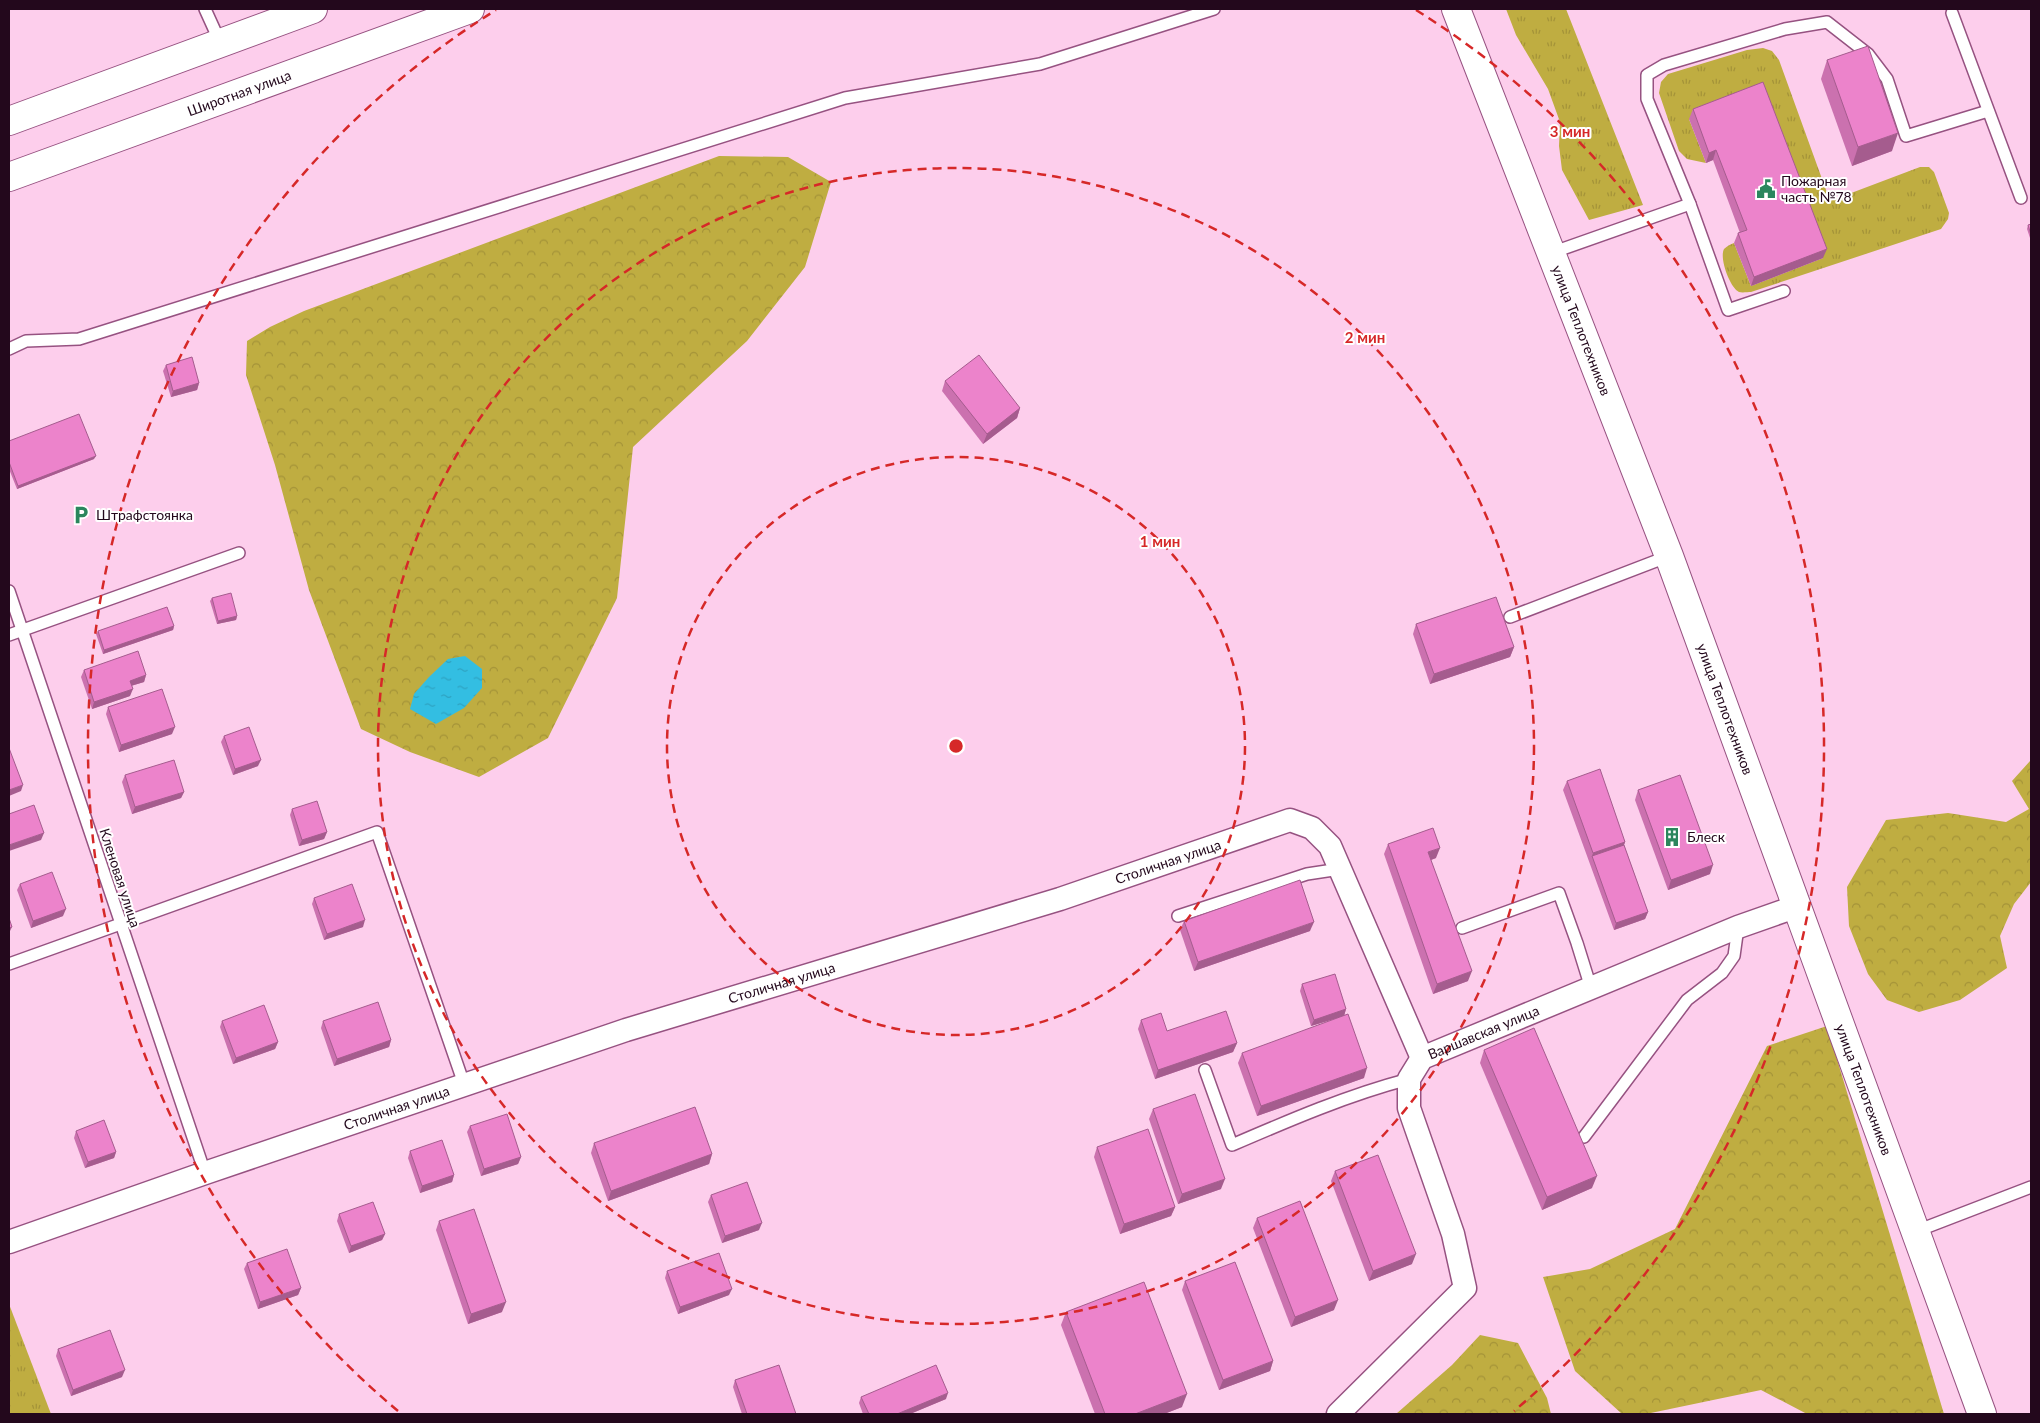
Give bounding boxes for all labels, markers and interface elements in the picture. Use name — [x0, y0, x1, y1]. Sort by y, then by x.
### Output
street label: Широтная улица — [185, 66, 293, 119]
text: 3 мин — [1550, 122, 1590, 140]
place label: Пожарная часть №78 — [1781, 172, 1852, 205]
public building icon: Пожарная часть №78 — [1755, 178, 1777, 200]
street label: улица Теплотехников — [1549, 263, 1615, 398]
text: 2 мин — [1345, 328, 1385, 346]
parking icon: Штрафстоянка — [70, 504, 92, 526]
place label: Штрафстоянка — [96, 506, 193, 523]
text: 1 мин — [1140, 532, 1180, 550]
street label: улица Теплотехников — [1694, 641, 1757, 777]
centre of rings — [947, 737, 965, 755]
street label: Кленовая улица — [96, 826, 145, 930]
building icon: Блеск — [1661, 826, 1683, 848]
place label: Блеск — [1687, 828, 1726, 845]
street label: Столичная улица — [1113, 835, 1223, 887]
street label: Столичная улица — [726, 958, 837, 1007]
street label: Варшавская улица — [1425, 1001, 1542, 1063]
street label: улица Теплотехников — [1832, 1021, 1896, 1157]
street label: Столичная улица — [341, 1082, 451, 1133]

